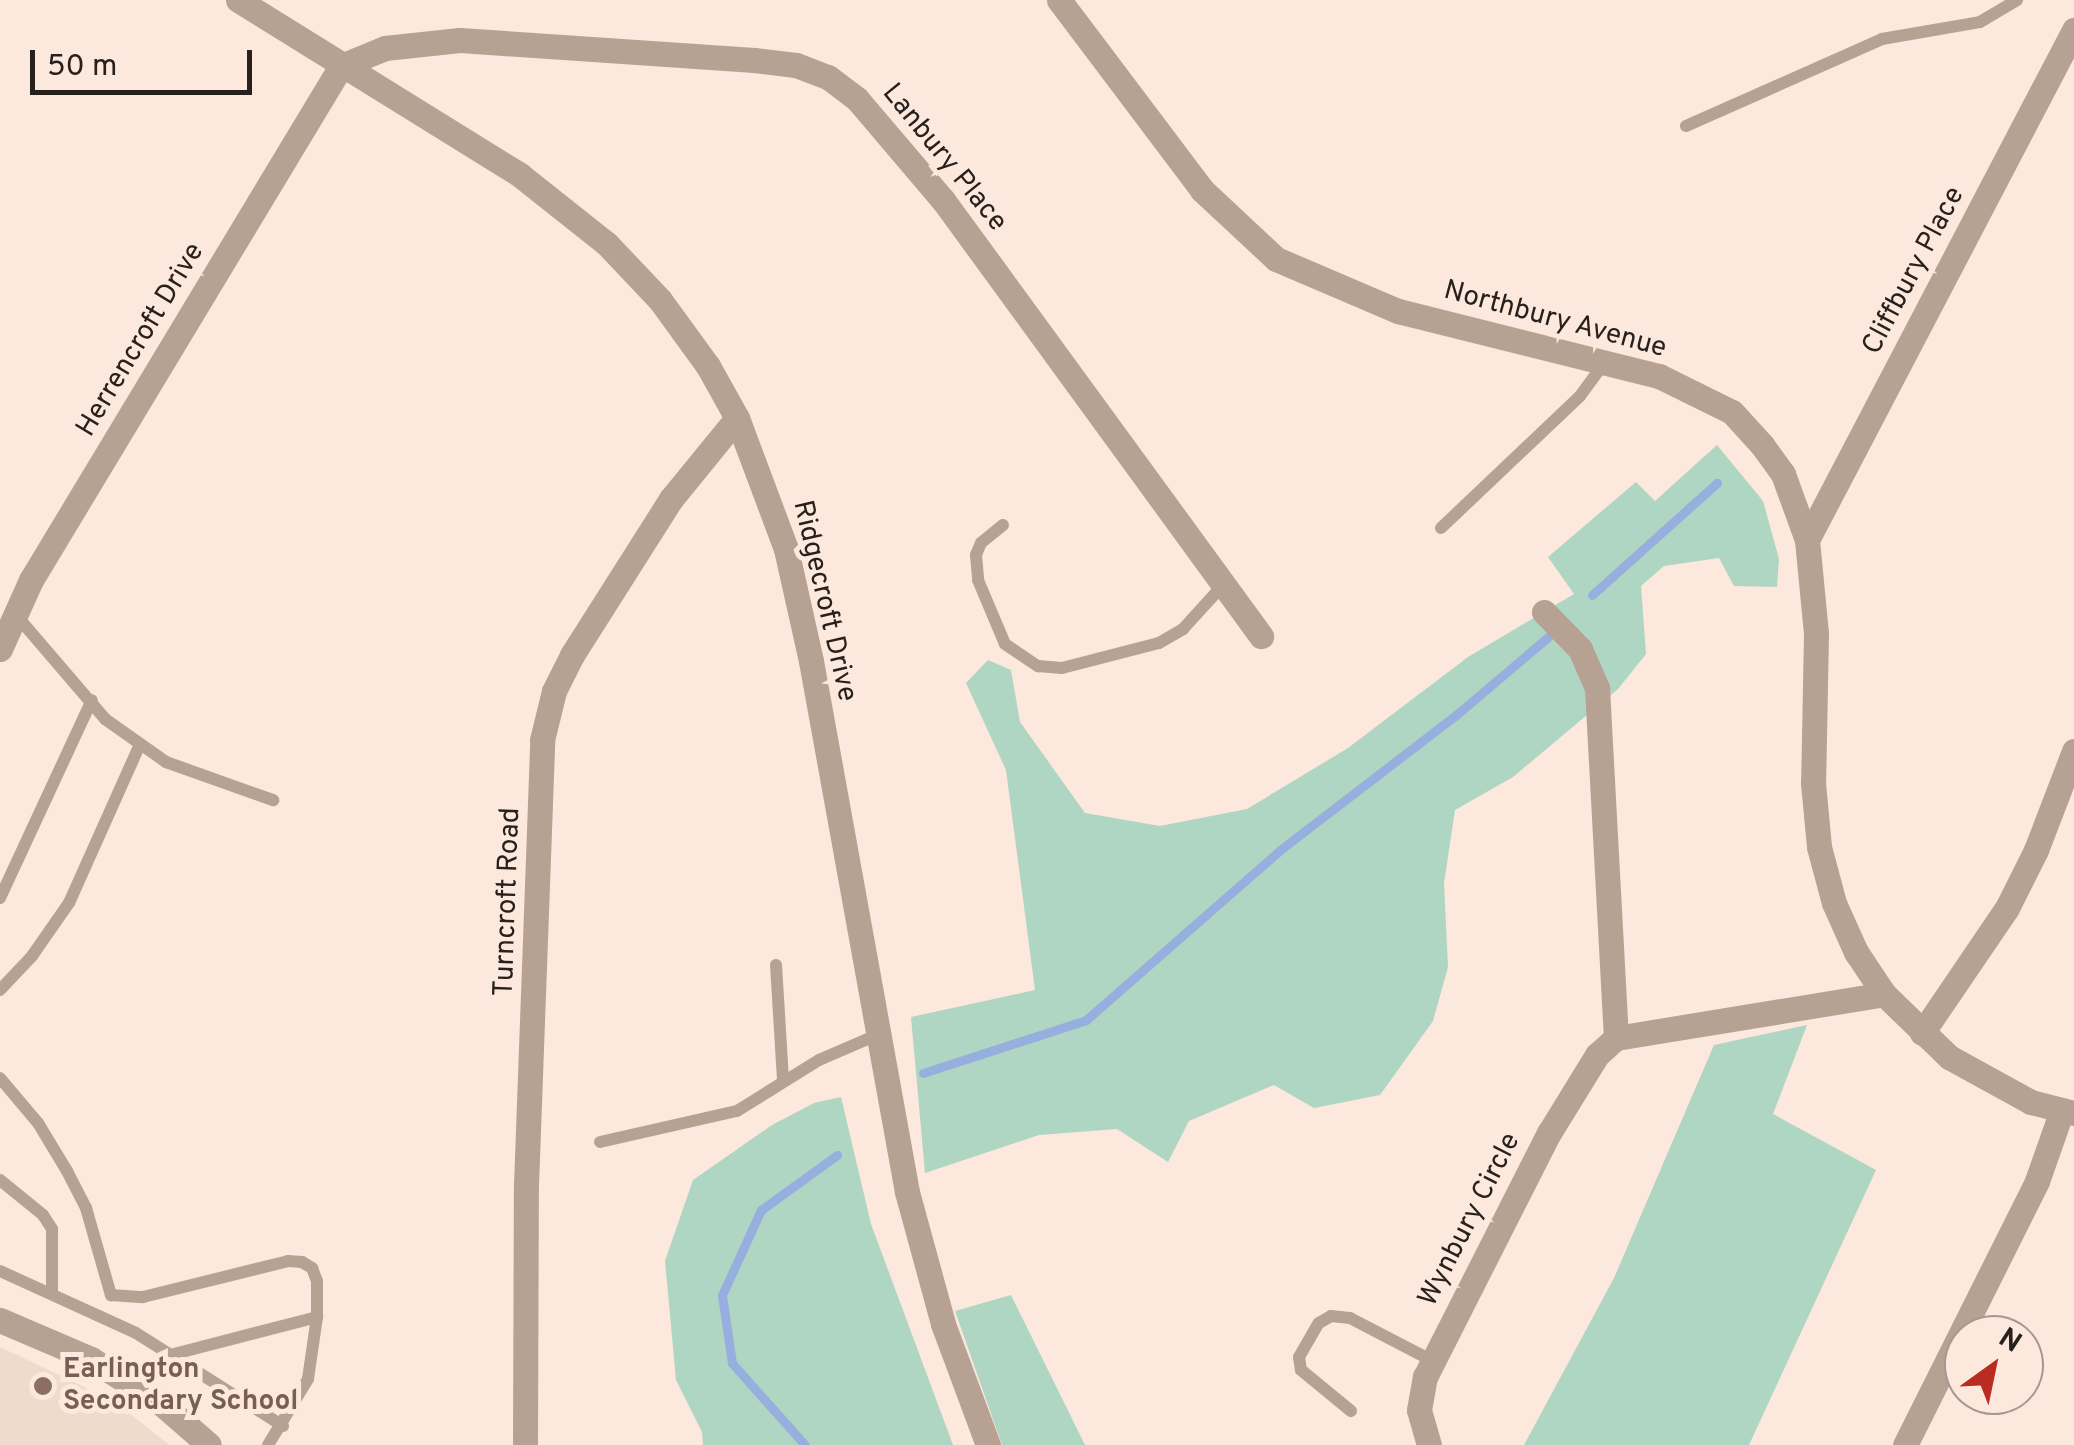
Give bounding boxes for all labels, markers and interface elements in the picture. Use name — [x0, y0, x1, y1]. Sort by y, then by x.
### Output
scale bar — [35, 30, 258, 92]
text: 50 m — [47, 49, 117, 86]
street label: Lanbury Place — [874, 77, 1014, 239]
street label: Cliffbury Place — [1856, 181, 1972, 361]
street label: Herrencroft Drive — [70, 237, 212, 443]
street label: Northbury Avenue — [1439, 274, 1671, 366]
street label: Ridgecroft Drive — [785, 497, 863, 705]
street label: Turncroft Road — [488, 807, 528, 997]
street label: Wynbury Circle — [1412, 1128, 1528, 1312]
north arrow — [1944, 1315, 2044, 1415]
text: N — [1991, 1321, 2027, 1362]
place label: Earlington Secondary School — [63, 1353, 298, 1419]
marker: Earlington Secondary School — [32, 1375, 54, 1397]

